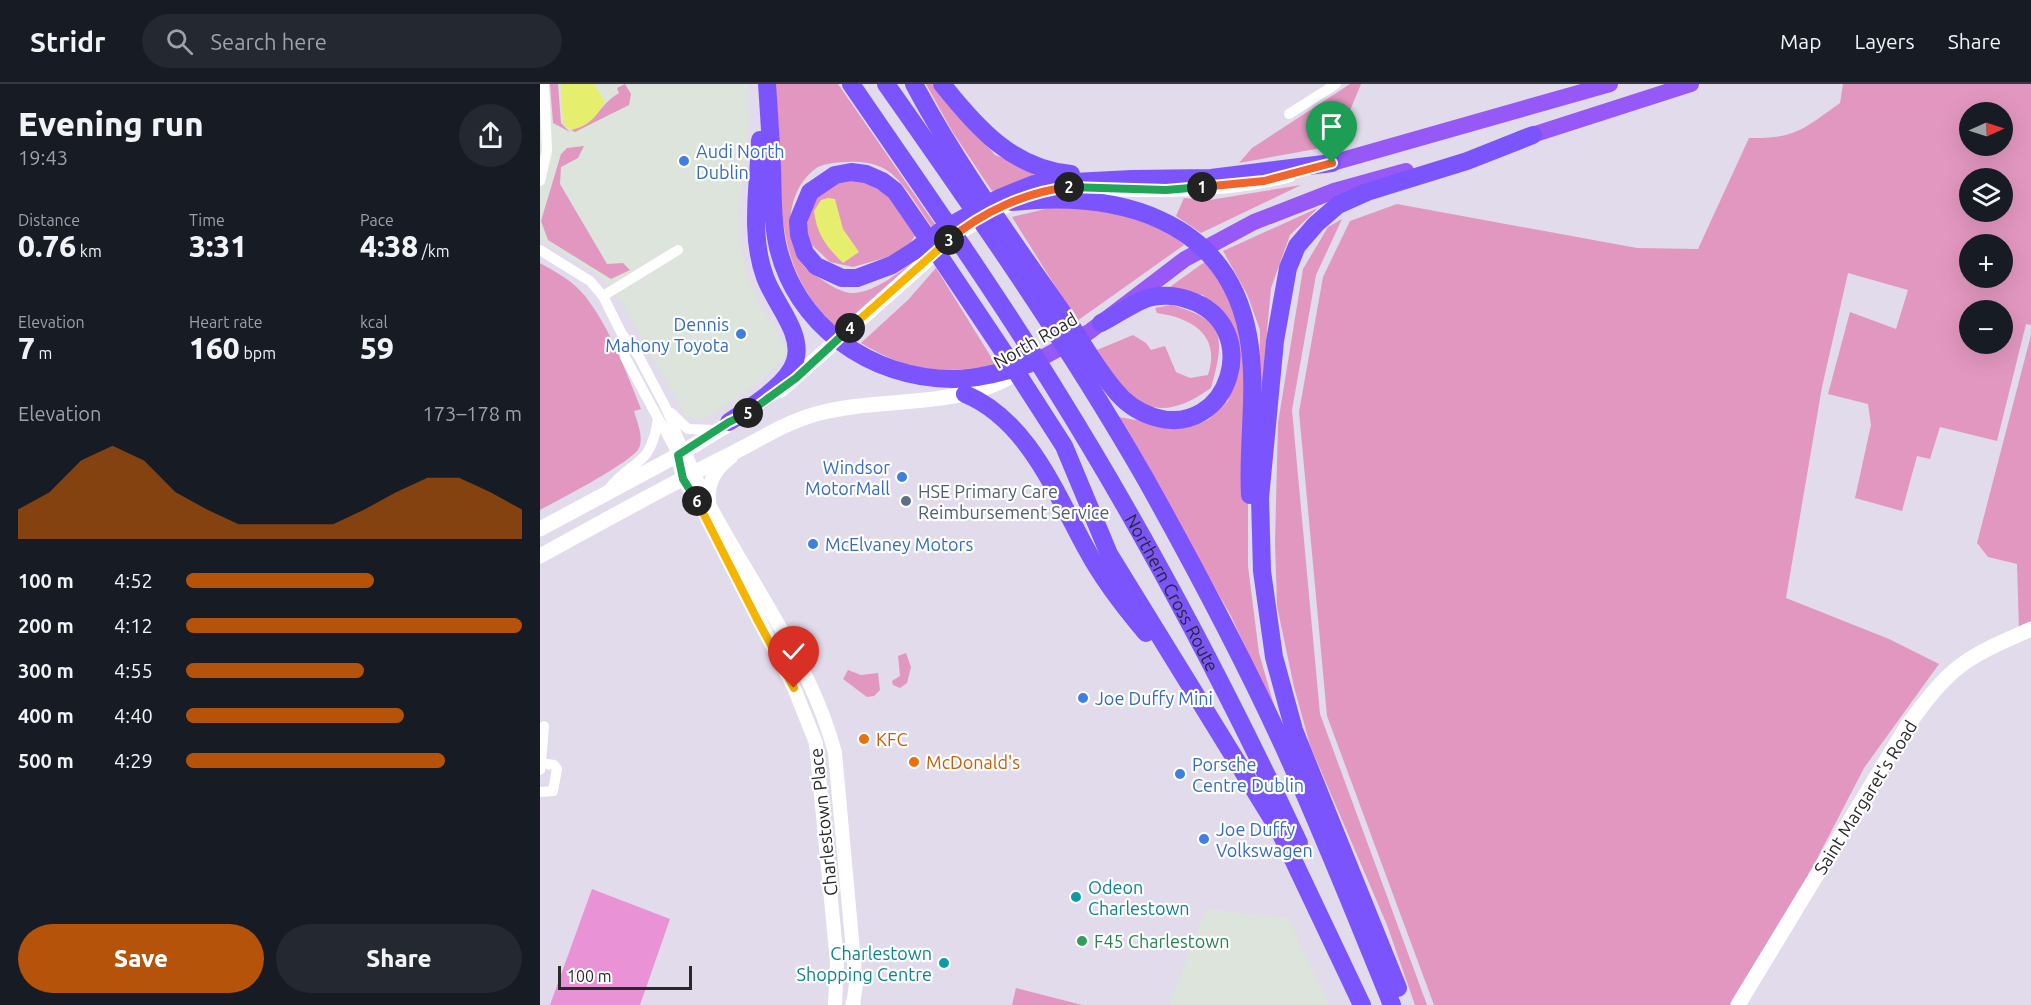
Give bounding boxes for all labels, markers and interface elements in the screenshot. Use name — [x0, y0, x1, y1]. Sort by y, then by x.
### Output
search box — [142, 14, 562, 68]
icon: search — [163, 25, 196, 58]
text: Stridr — [30, 26, 106, 57]
text: Search here — [211, 29, 327, 54]
text: Map — [1780, 29, 1821, 53]
text: Layers — [1854, 29, 1915, 53]
text: Share — [1948, 29, 2001, 53]
pin — [1306, 101, 1357, 163]
north arrow — [1959, 102, 2013, 156]
map controls — [1959, 102, 2013, 354]
button: share — [459, 104, 522, 167]
text: Evening run — [18, 105, 204, 142]
icon: arrive — [1315, 110, 1348, 143]
place label: Audi North Dublin — [696, 141, 785, 182]
text: 19:43 — [18, 146, 68, 169]
marker: Audi North Dublin — [677, 154, 691, 168]
button: layers — [1959, 168, 2013, 222]
pin: 2 — [1054, 172, 1084, 202]
pin: 1 — [1187, 172, 1217, 202]
text: 2 — [1064, 178, 1074, 196]
text: 1 — [1197, 178, 1207, 196]
text: Distance — [18, 211, 80, 229]
text: Time — [189, 211, 225, 229]
text: Pace — [360, 211, 394, 229]
pin: 3 — [934, 225, 964, 255]
text: 0.76 — [18, 229, 76, 263]
text: 3:31 — [189, 229, 247, 263]
text: 4:38 — [360, 229, 418, 263]
text: 3 — [944, 231, 954, 249]
button: + — [1959, 234, 2013, 288]
text: km — [76, 242, 102, 260]
text: /km — [418, 242, 450, 260]
button: − — [1959, 300, 2013, 354]
street label: North Road — [990, 308, 1080, 372]
text: Elevation — [18, 313, 85, 331]
text: Heart rate — [189, 313, 263, 331]
text: kcal — [360, 313, 388, 331]
pin: 4 — [835, 313, 865, 343]
place label: Dennis Mahony Toyota — [605, 314, 729, 355]
text: 4 — [845, 319, 855, 337]
marker: Dennis Mahony Toyota — [734, 327, 748, 341]
text: 7 — [18, 331, 35, 365]
text: 160 — [189, 331, 240, 365]
text: 59 — [360, 331, 394, 365]
text: m — [35, 344, 52, 362]
text: bpm — [240, 344, 276, 362]
pin: 5 — [733, 398, 763, 428]
text: Elevation — [18, 402, 101, 425]
text: 173–178 m — [423, 402, 522, 425]
text: 5 — [743, 404, 753, 422]
place label: Windsor MotorMall — [805, 457, 890, 498]
marker: Windsor MotorMall — [895, 470, 909, 484]
place label: HSE Primary Care Reimbursement Service — [918, 481, 1109, 522]
pin: 6 — [682, 486, 712, 516]
text: 6 — [692, 492, 702, 510]
marker: HSE Primary Care Reimbursement Service — [899, 494, 913, 508]
street label: Northern Cross Route — [1122, 510, 1223, 675]
place label: McElvaney Motors — [825, 534, 973, 554]
marker: McElvaney Motors — [806, 537, 820, 551]
text: 100 m — [18, 569, 74, 592]
text: 4:52 — [114, 569, 153, 592]
text: 200 m — [18, 614, 74, 637]
text: 4:12 — [114, 614, 153, 637]
pin — [768, 626, 819, 688]
icon: check — [777, 635, 810, 668]
text: 300 m — [18, 659, 74, 682]
text: 4:55 — [114, 659, 153, 682]
place label: Joe Duffy Mini — [1095, 688, 1213, 708]
marker: Joe Duffy Mini — [1076, 691, 1090, 705]
text: 400 m — [18, 704, 74, 727]
text: 4:40 — [114, 704, 153, 727]
street label: Saint Margaret's Road — [1810, 716, 1920, 878]
place label: KFC — [876, 729, 907, 749]
marker: KFC — [857, 732, 871, 746]
street label: Charlestown Place — [805, 747, 841, 897]
text: 500 m — [18, 749, 74, 772]
text: 4:29 — [114, 749, 153, 772]
place label: McDonald's — [926, 752, 1020, 772]
place label: Porsche Centre Dublin — [1192, 754, 1304, 795]
marker: McDonald's — [907, 755, 921, 769]
marker: Porsche Centre Dublin — [1173, 767, 1187, 781]
place label: Joe Duffy Volkswagen — [1216, 819, 1313, 860]
marker: Joe Duffy Volkswagen — [1197, 832, 1211, 846]
place label: Odeon Charlestown — [1088, 877, 1190, 918]
marker: Odeon Charlestown — [1069, 890, 1083, 904]
button: Save — [18, 924, 264, 993]
button: Share — [276, 924, 522, 993]
place label: F45 Charlestown — [1094, 931, 1230, 951]
marker: F45 Charlestown — [1075, 934, 1089, 948]
place label: Charlestown Shopping Centre — [797, 943, 932, 984]
marker: Charlestown Shopping Centre — [937, 956, 951, 970]
scale bar — [558, 963, 692, 990]
text: 100 m — [567, 967, 612, 985]

